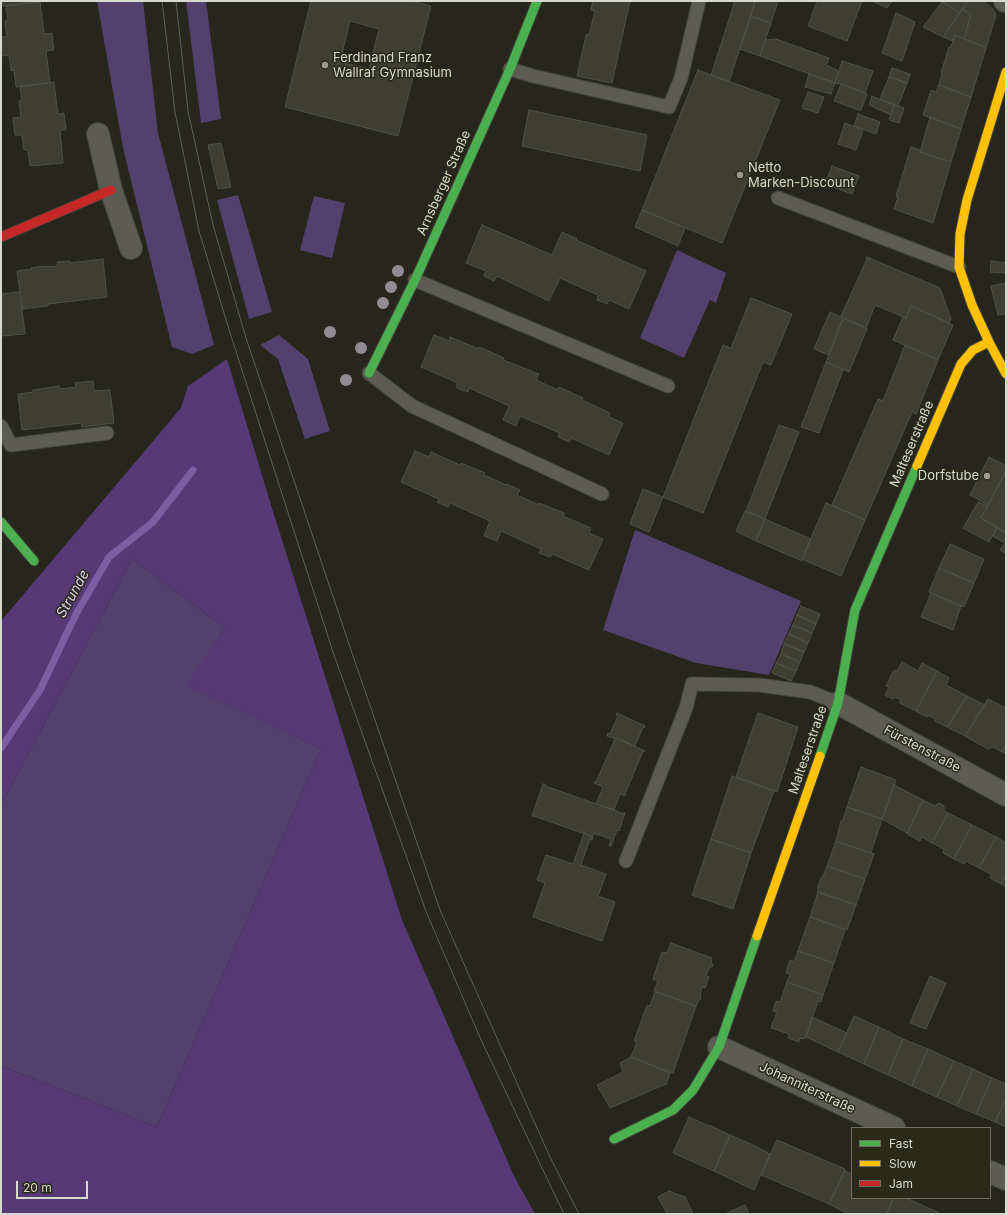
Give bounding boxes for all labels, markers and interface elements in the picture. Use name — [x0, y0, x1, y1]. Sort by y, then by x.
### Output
place label: Ferdinand Franz Wallraf Gymnasium — [333, 50, 452, 81]
marker: Ferdinand Franz Wallraf Gymnasium — [320, 60, 330, 70]
street label: Arnsberger Straße — [414, 128, 474, 238]
place label: Netto Marken-Discount — [748, 160, 854, 191]
marker: Netto Marken-Discount — [735, 170, 745, 180]
street label: Malteserstraße — [887, 398, 937, 490]
place label: Dorfstube — [918, 468, 979, 484]
marker: Dorfstube — [982, 471, 992, 481]
water label: Strunde — [53, 567, 93, 621]
street label: Malteserstraße — [786, 704, 830, 796]
street label: Fürstenstraße — [881, 722, 963, 776]
street label: Johanniterstraße — [756, 1059, 858, 1117]
legend — [851, 1127, 991, 1199]
text: Fast — [889, 1136, 913, 1151]
text: Slow — [889, 1156, 916, 1171]
scale bar — [18, 1173, 90, 1199]
text: Jam — [889, 1176, 913, 1191]
text: 20 m — [23, 1180, 52, 1195]

